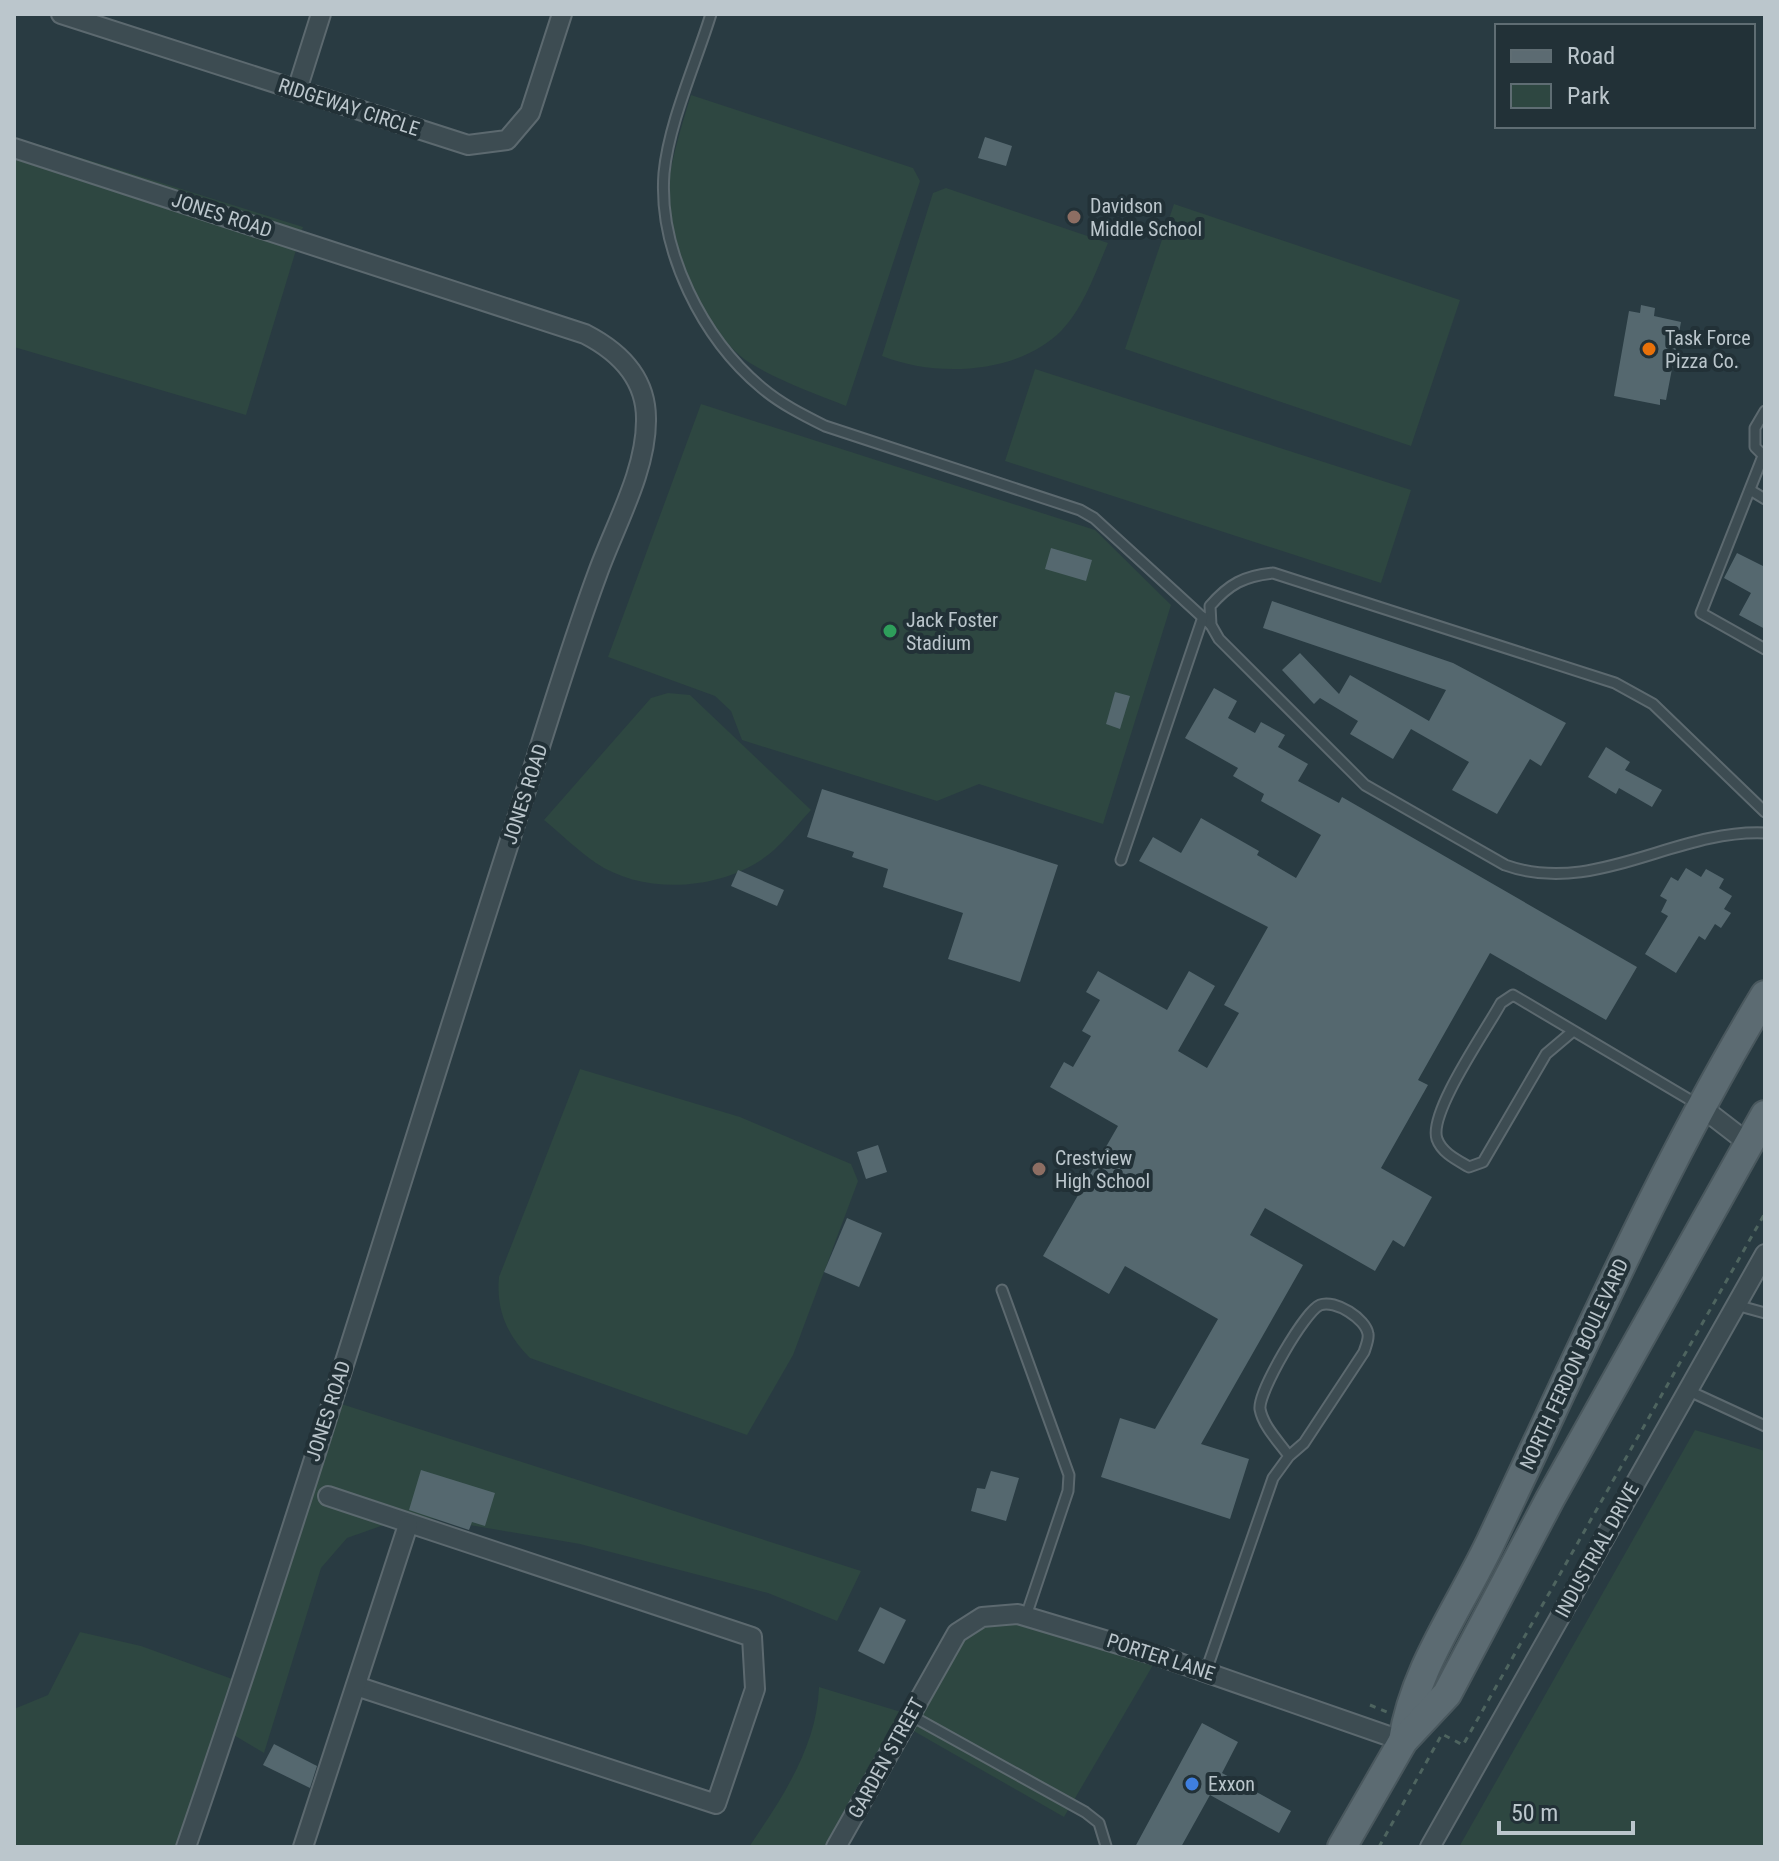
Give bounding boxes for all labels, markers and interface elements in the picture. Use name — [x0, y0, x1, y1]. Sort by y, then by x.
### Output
legend — [1495, 24, 1755, 128]
text: Road — [1567, 42, 1615, 70]
street label: RIDGEWAY CIRCLE — [275, 73, 423, 141]
text: Park — [1567, 82, 1610, 110]
street label: JONES ROAD — [169, 187, 275, 243]
place label: Davidson Middle School — [1090, 194, 1202, 241]
marker: Davidson Middle School — [1065, 208, 1083, 226]
place label: Task Force Pizza Co. — [1665, 326, 1751, 373]
marker: Task Force Pizza Co. — [1640, 340, 1658, 358]
place label: Jack Foster Stadium — [906, 608, 998, 655]
marker: Jack Foster Stadium — [881, 622, 899, 640]
street label: JONES ROAD — [497, 741, 553, 847]
place label: Crestview High School — [1055, 1146, 1150, 1193]
marker: Crestview High School — [1030, 1160, 1048, 1178]
street label: NORTH FERDON BOULEVARD — [1515, 1255, 1633, 1473]
street label: JONES ROAD — [300, 1358, 356, 1464]
street label: INDUSTRIAL DRIVE — [1550, 1478, 1644, 1622]
street label: PORTER LANE — [1104, 1628, 1218, 1686]
street label: GARDEN STREET — [843, 1693, 929, 1823]
place label: Exxon — [1208, 1772, 1255, 1796]
marker: Exxon — [1183, 1775, 1201, 1793]
scale bar — [1499, 1785, 1633, 1835]
text: 50 m — [1511, 1799, 1558, 1827]

